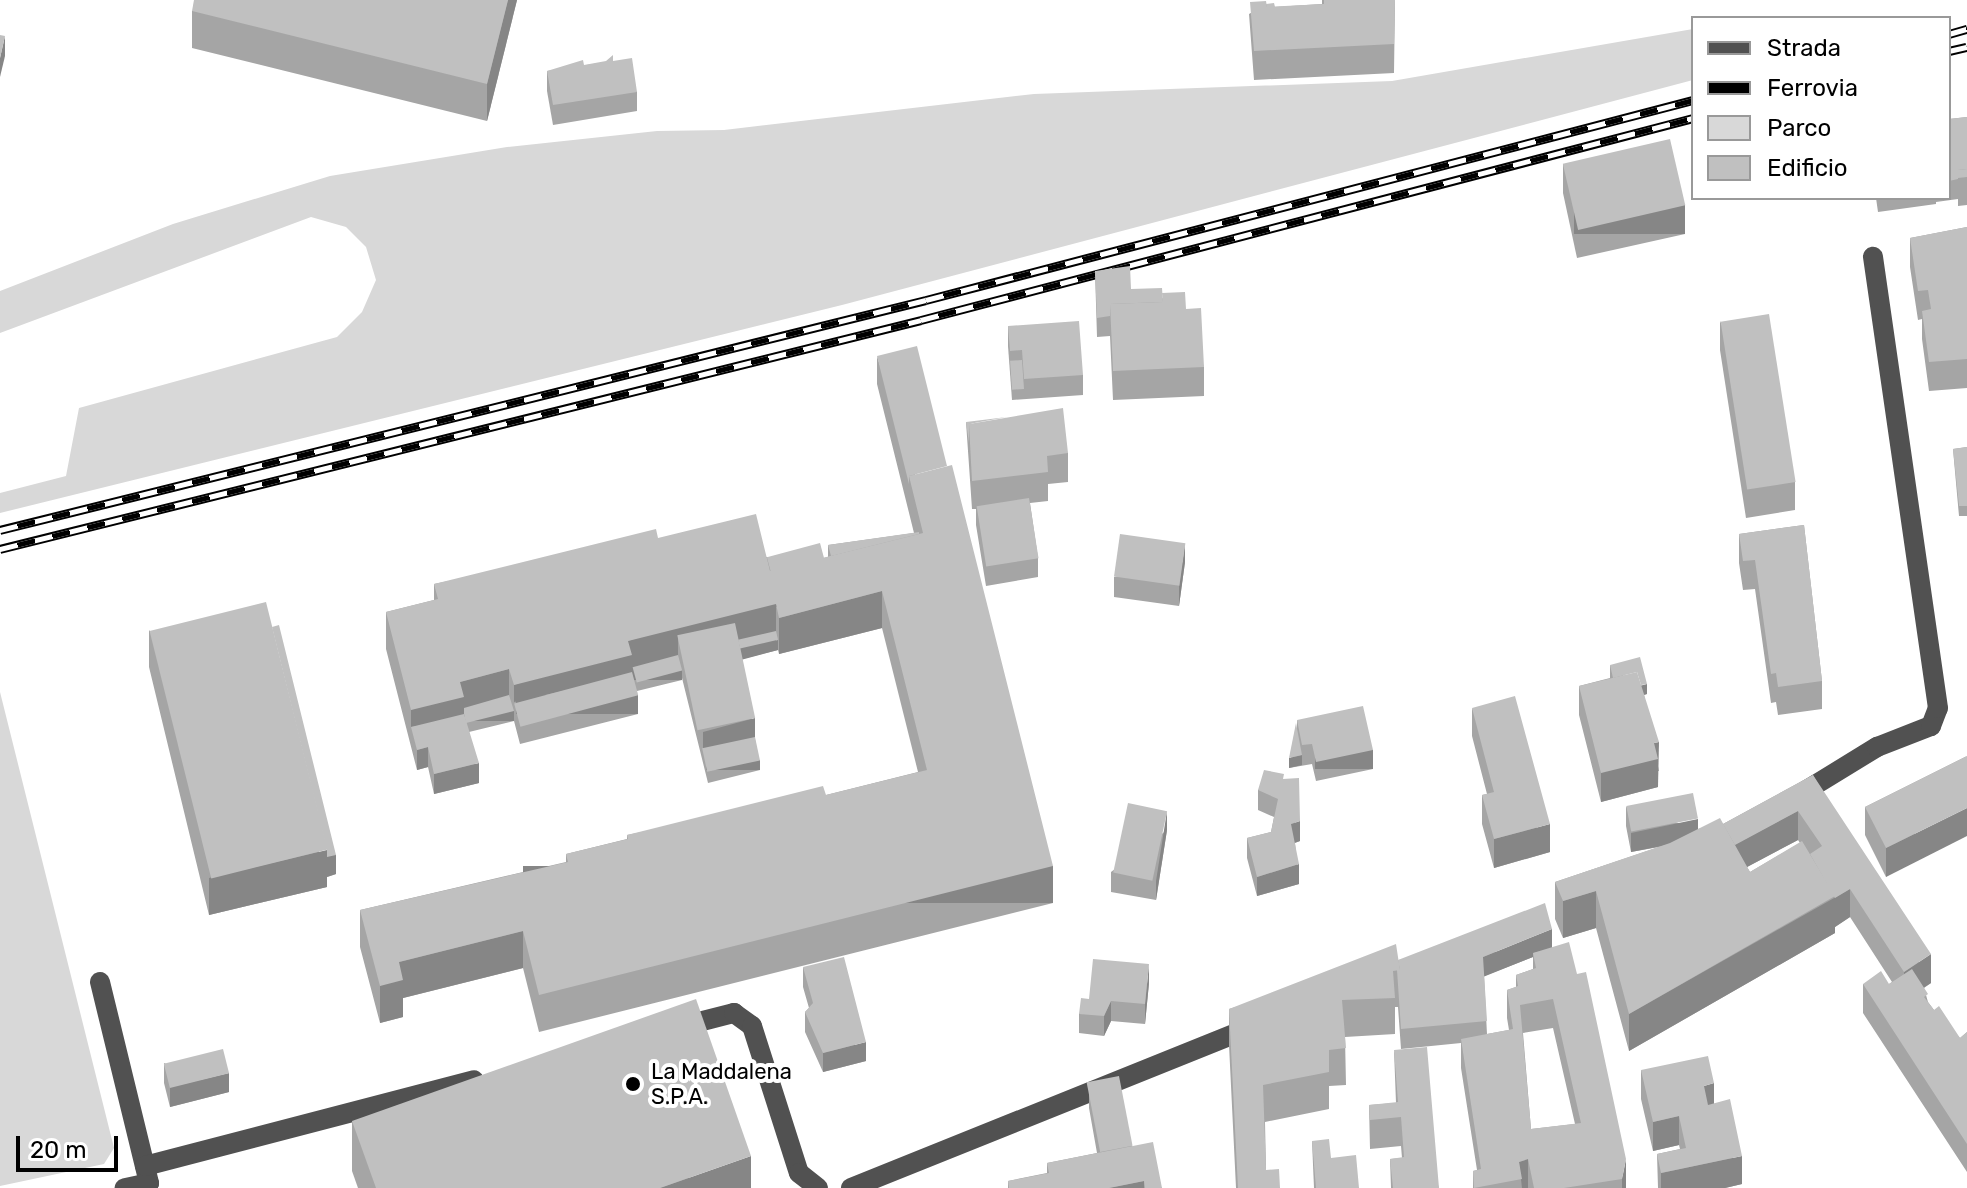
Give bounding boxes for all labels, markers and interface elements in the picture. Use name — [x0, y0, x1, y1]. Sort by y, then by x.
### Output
legend — [1691, 16, 1951, 200]
text: Strada — [1767, 34, 1841, 62]
text: Ferrovia — [1767, 74, 1858, 102]
text: Parco — [1767, 114, 1831, 142]
text: Edificio — [1767, 154, 1848, 182]
place label: La Maddalena S.P.A. — [651, 1058, 792, 1110]
marker: La Maddalena S.P.A. — [622, 1073, 644, 1095]
scale bar — [20, 1120, 122, 1170]
text: 20 m — [30, 1136, 87, 1164]

